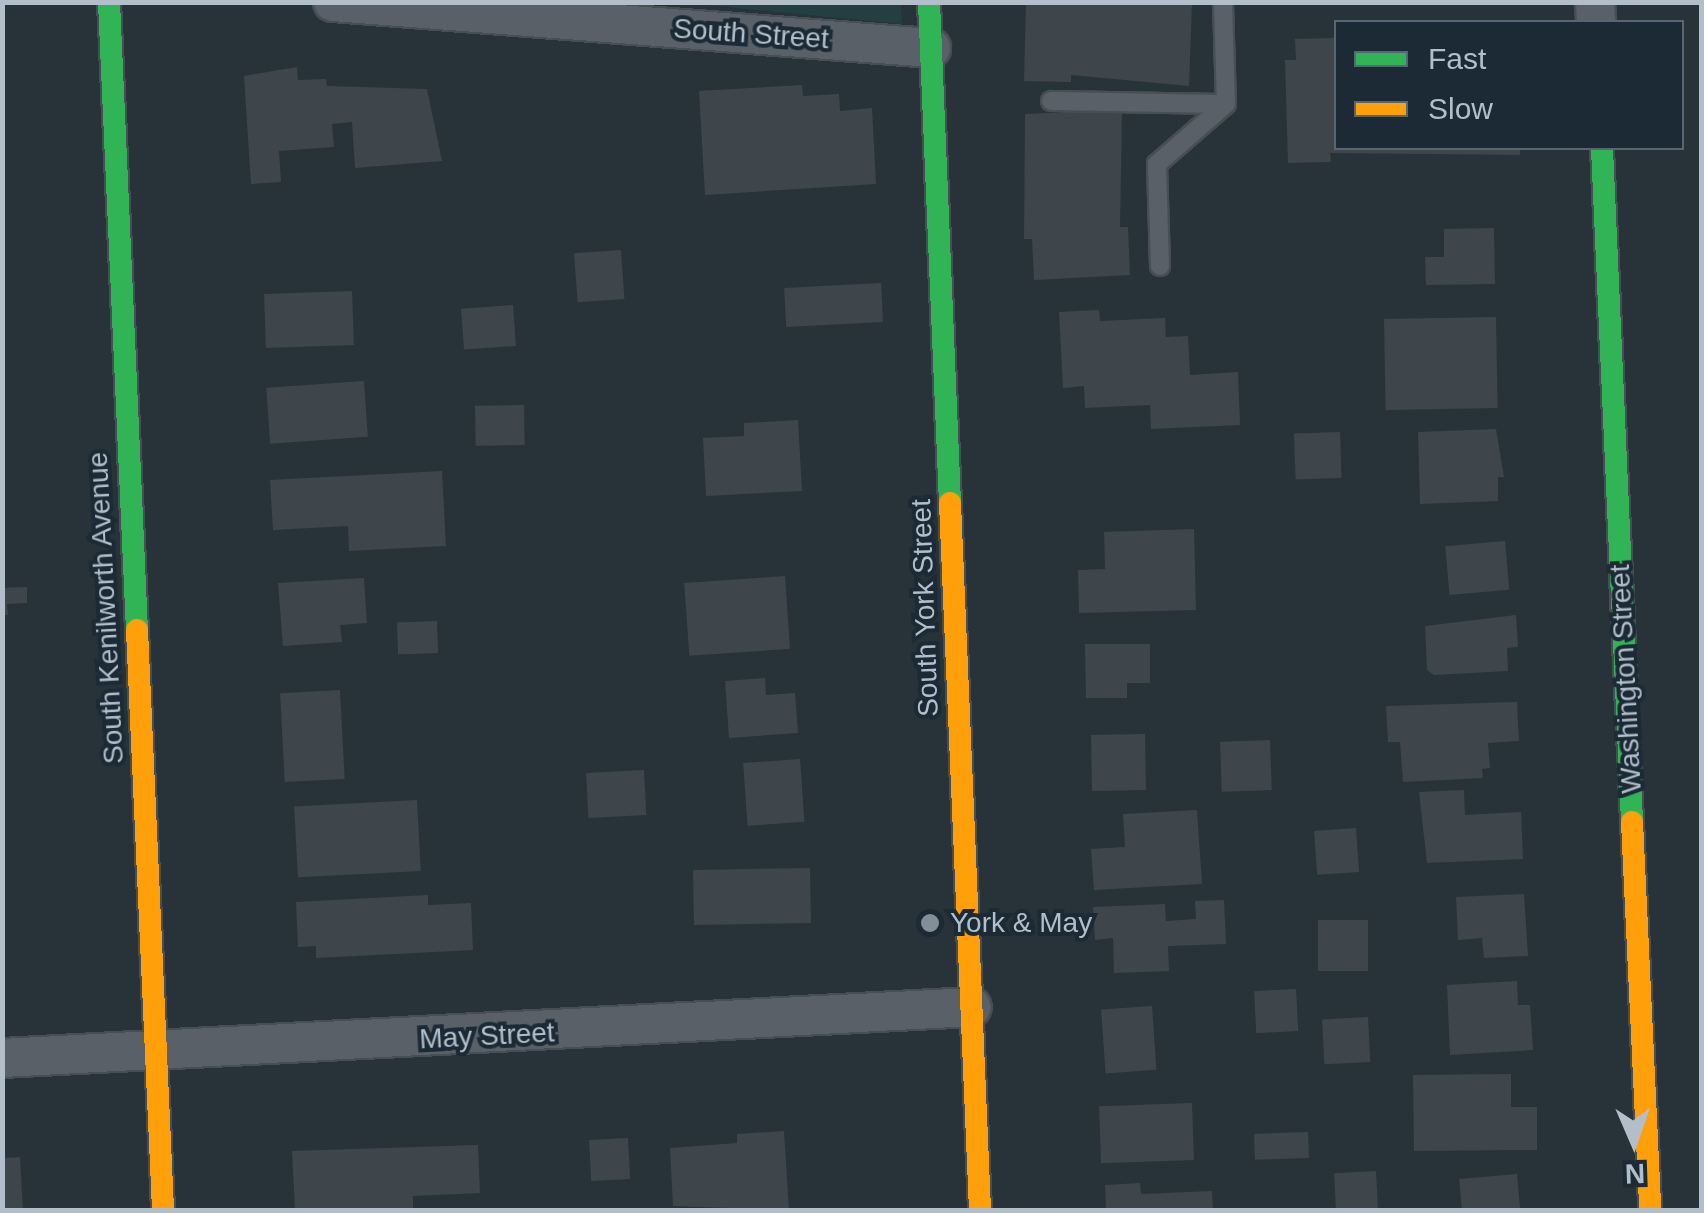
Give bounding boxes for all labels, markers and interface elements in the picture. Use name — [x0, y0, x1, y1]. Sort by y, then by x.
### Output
street label: South Street — [672, 12, 830, 56]
legend — [1334, 20, 1684, 150]
text: Fast — [1428, 42, 1486, 75]
text: Slow — [1428, 92, 1493, 125]
street label: South Kenilworth Avenue — [81, 450, 131, 766]
street label: South York Street — [904, 498, 946, 718]
street label: Washington Street — [1603, 564, 1649, 794]
place label: York & May — [950, 906, 1092, 940]
marker: York & May — [919, 912, 941, 934]
street label: May Street — [419, 1016, 555, 1056]
north arrow — [1584, 1093, 1684, 1193]
text: N — [1624, 1158, 1646, 1189]

